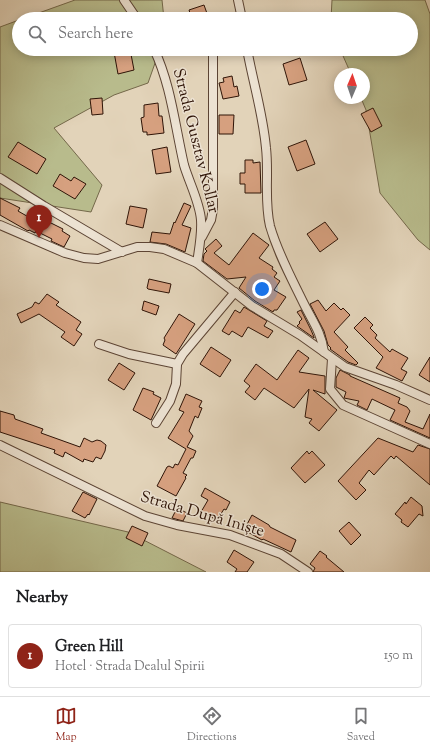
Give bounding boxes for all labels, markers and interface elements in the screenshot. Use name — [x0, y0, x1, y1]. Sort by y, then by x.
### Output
search box — [12, 12, 418, 56]
icon: search — [26, 23, 48, 45]
text: Search here — [58, 24, 133, 45]
street label: Strada Gusztav Kollar — [166, 66, 224, 216]
north arrow — [334, 68, 370, 104]
pin: 1 — [26, 205, 52, 238]
your location — [252, 279, 272, 299]
street label: Strada După Iniște — [137, 486, 267, 544]
text: Nearby — [16, 586, 68, 610]
text: Green Hill — [55, 637, 123, 658]
text: 1 — [28, 647, 32, 665]
text: 150 m — [384, 647, 413, 665]
text: Hotel · Strada Dealul Spirii — [55, 658, 205, 676]
tab: Map — [55, 705, 77, 745]
tab: Directions — [187, 705, 237, 745]
tab: Saved — [347, 705, 375, 745]

